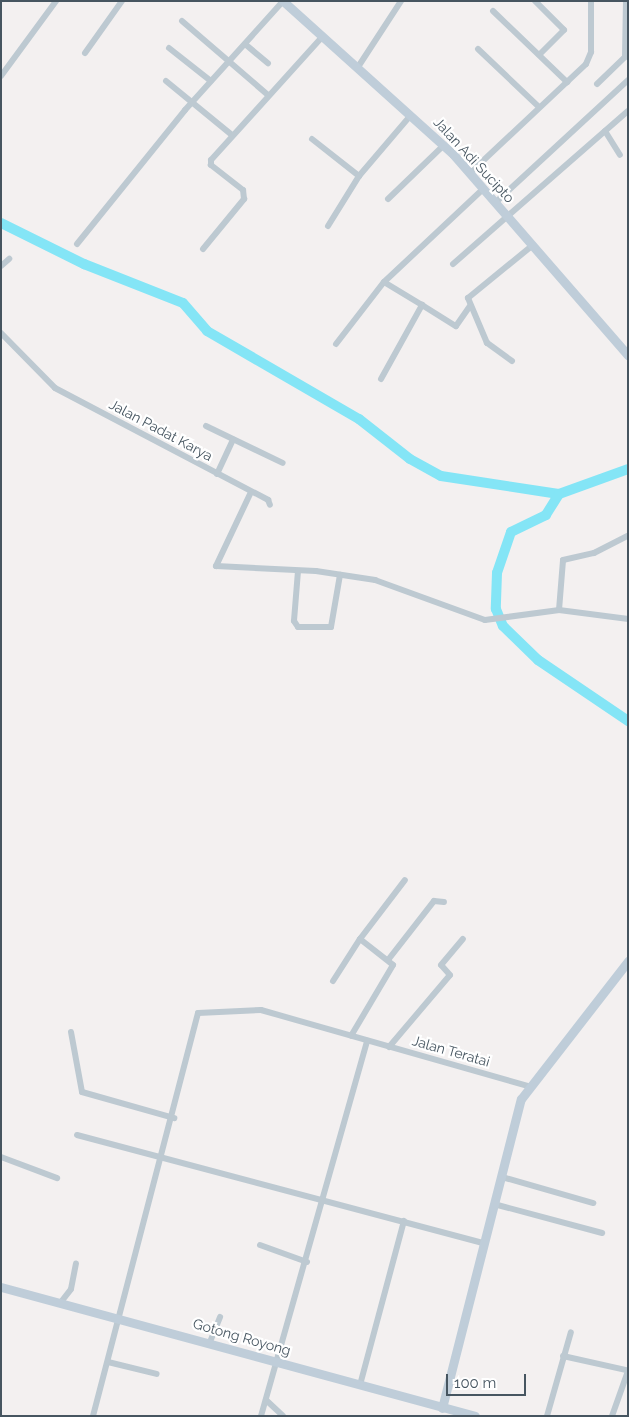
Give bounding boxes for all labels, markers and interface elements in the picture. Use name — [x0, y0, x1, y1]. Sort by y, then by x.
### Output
street label: Jalan Adi Sucipto — [430, 114, 518, 206]
street label: Jalan Padat Karya — [106, 396, 216, 464]
street label: Jalan Teratai — [410, 1032, 492, 1070]
street label: Gotong Royong — [191, 1315, 293, 1359]
scale bar — [449, 1364, 529, 1396]
text: 100 m — [454, 1374, 496, 1392]

